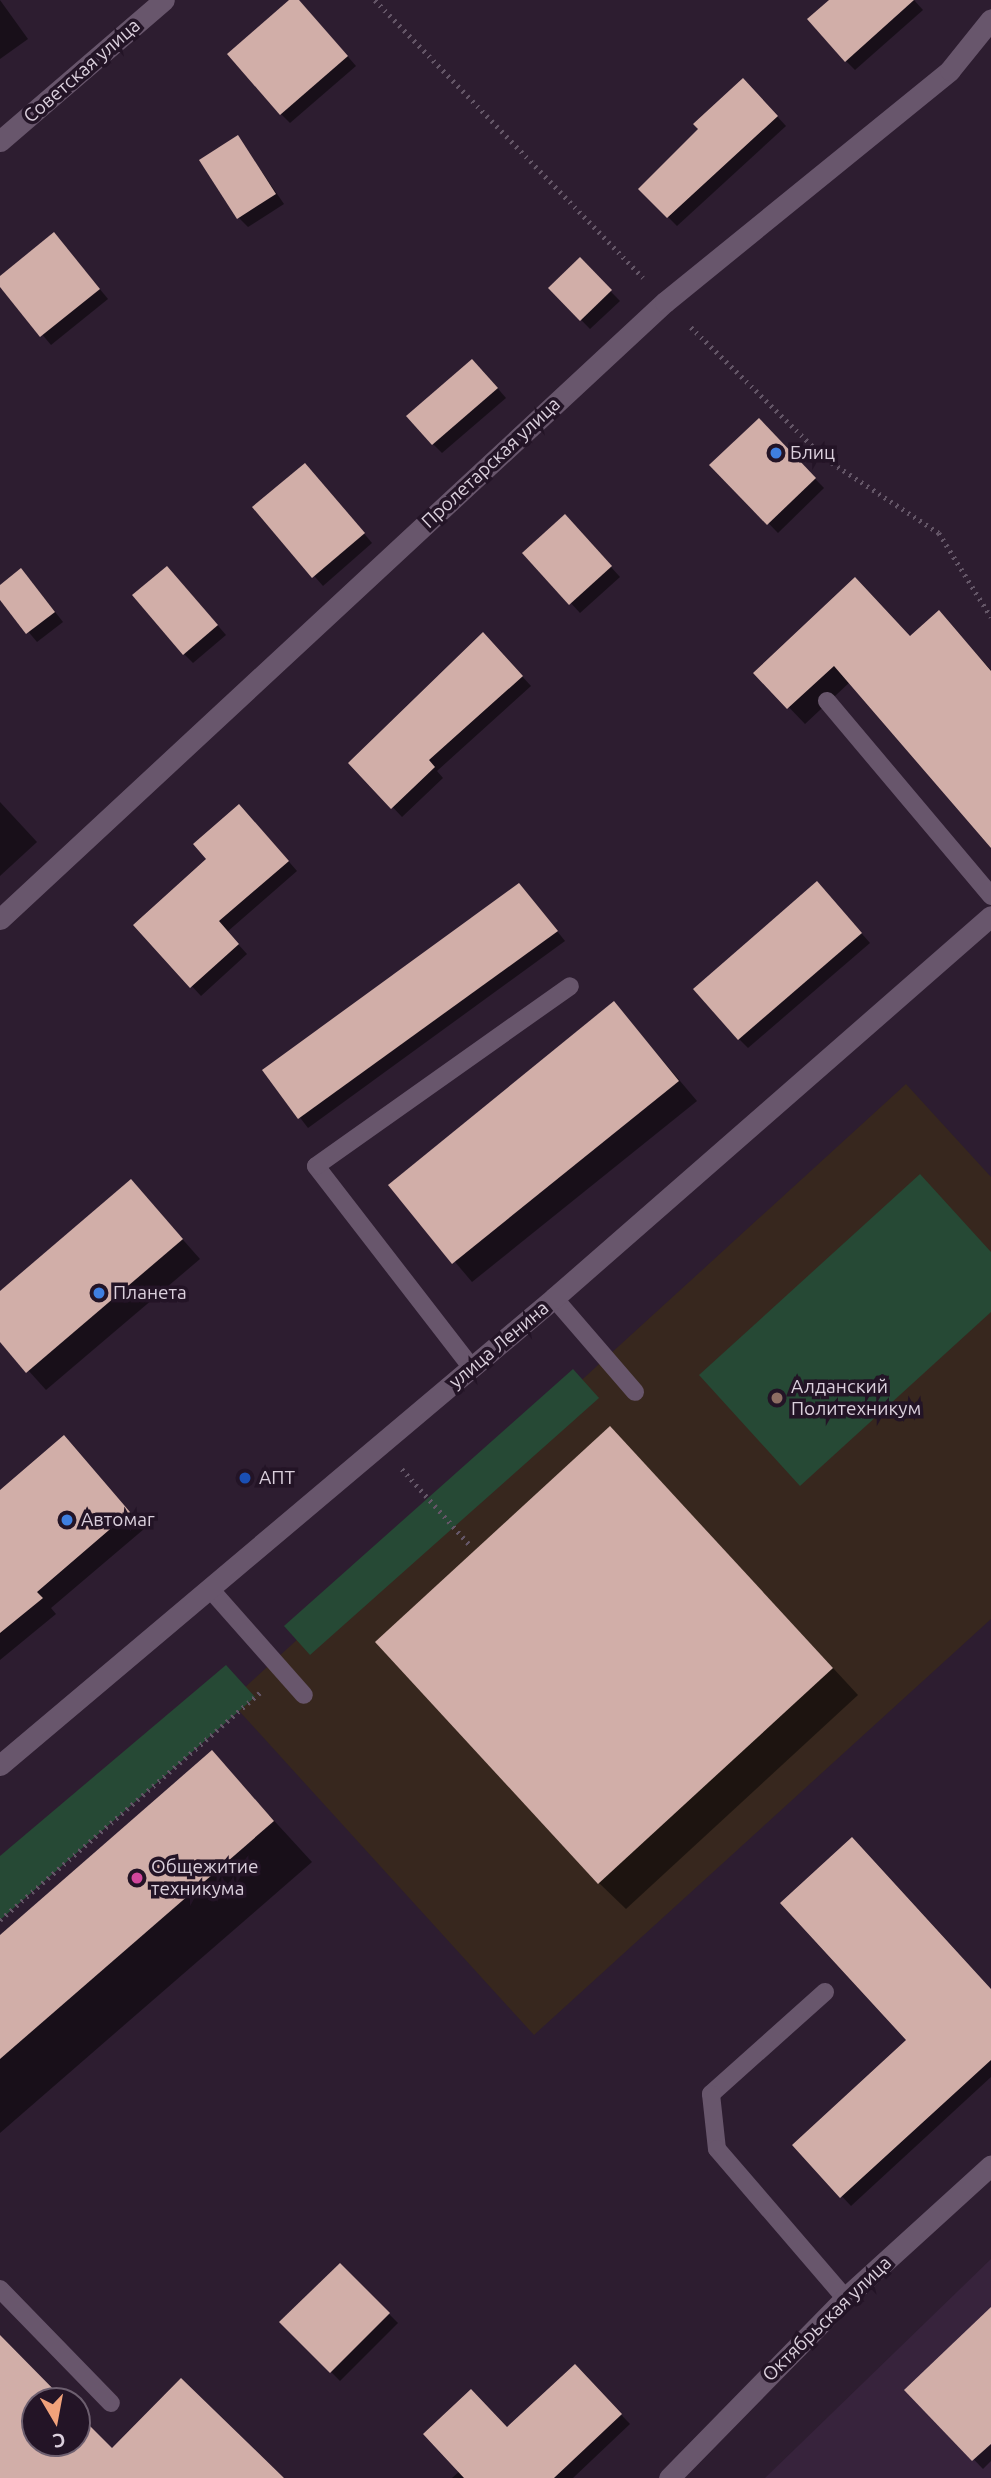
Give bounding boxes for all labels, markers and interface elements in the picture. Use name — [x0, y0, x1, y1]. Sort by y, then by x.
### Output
street label: Советская улица — [19, 14, 145, 128]
street label: Пролетарская улица — [417, 393, 565, 533]
place label: Блиц — [790, 442, 835, 464]
marker: Блиц — [768, 445, 784, 461]
place label: Планета — [113, 1282, 187, 1304]
marker: Планета — [91, 1285, 107, 1301]
street label: улица Ленина — [444, 1297, 554, 1393]
place label: Алданский Политехникум — [791, 1376, 921, 1420]
marker: Алданский Политехникум — [769, 1390, 785, 1406]
place label: АПТ — [259, 1467, 295, 1489]
marker: АПТ — [237, 1470, 253, 1486]
place label: Автомаг — [81, 1509, 155, 1531]
marker: Автомаг — [59, 1512, 75, 1528]
place label: Общежитие техникума — [151, 1856, 258, 1900]
marker: Общежитие техникума — [129, 1870, 145, 1886]
street label: Октябрьская улица — [758, 2252, 896, 2386]
north arrow — [21, 2387, 91, 2457]
text: С — [51, 2429, 67, 2453]

